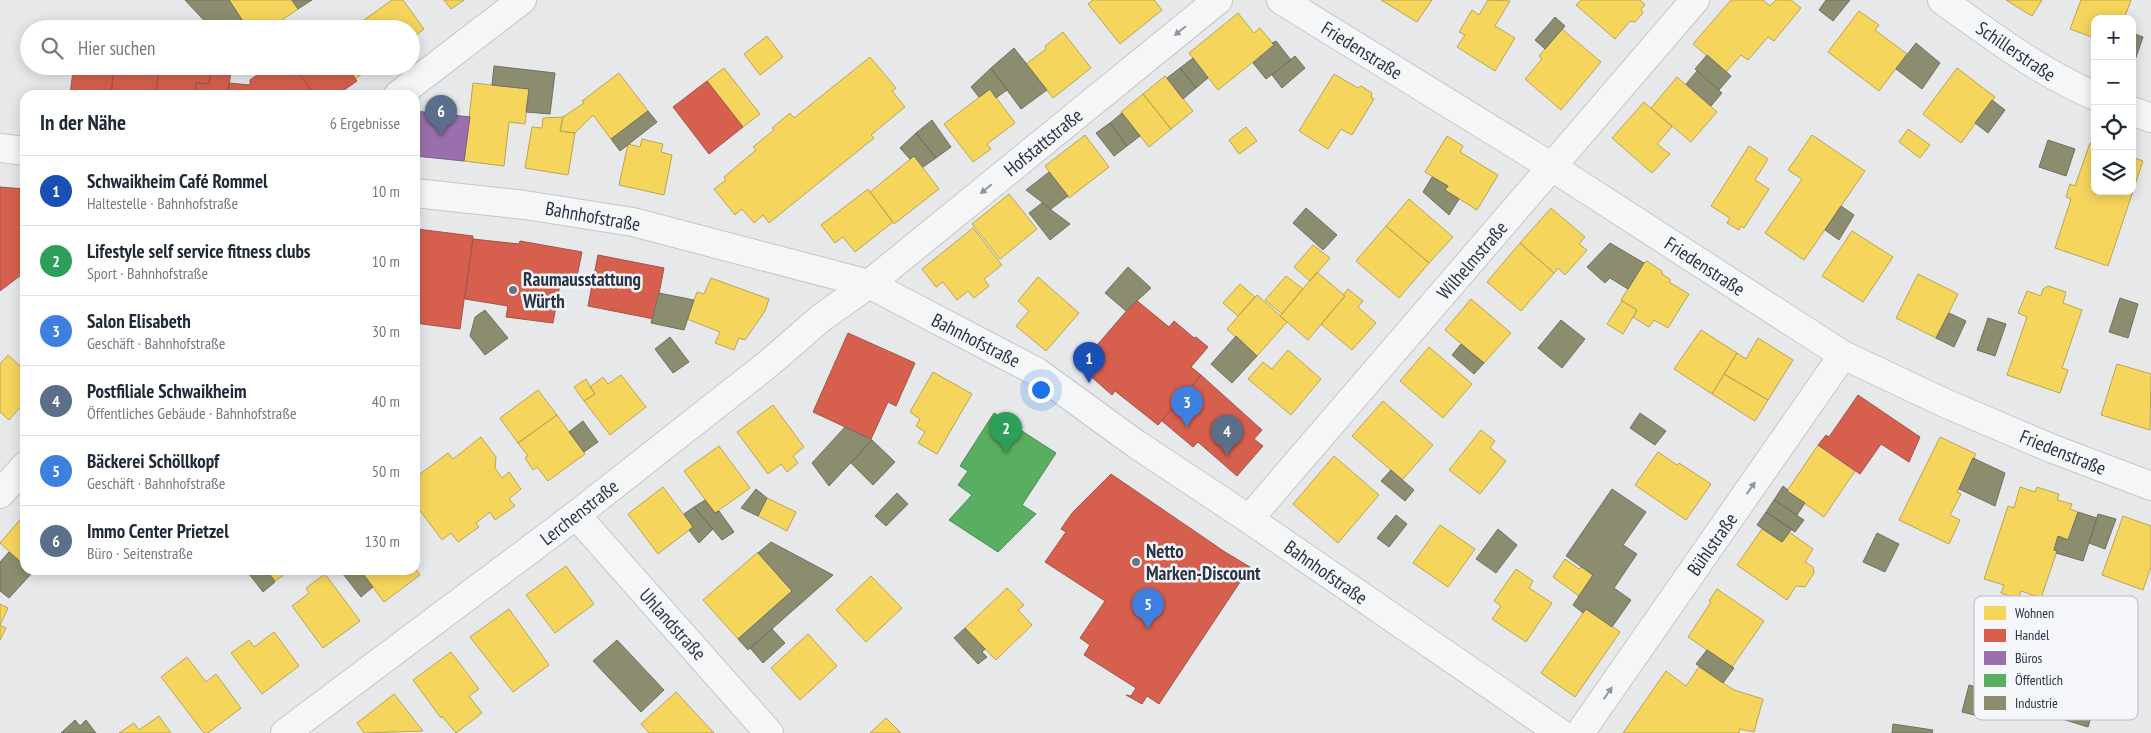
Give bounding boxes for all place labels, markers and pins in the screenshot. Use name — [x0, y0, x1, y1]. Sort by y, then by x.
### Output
pin: 6 — [425, 95, 457, 136]
place label: Raumausstattung Würth — [522, 267, 641, 313]
marker: Raumausstattung Würth — [507, 284, 519, 296]
pin: 1 — [1073, 342, 1105, 383]
pin: 3 — [1171, 386, 1203, 427]
pin: 2 — [990, 412, 1022, 453]
pin: 4 — [1211, 415, 1243, 456]
place label: Netto Marken-Discount — [1146, 539, 1261, 585]
marker: Netto Marken-Discount — [1130, 556, 1142, 568]
pin: 5 — [1132, 588, 1164, 629]

